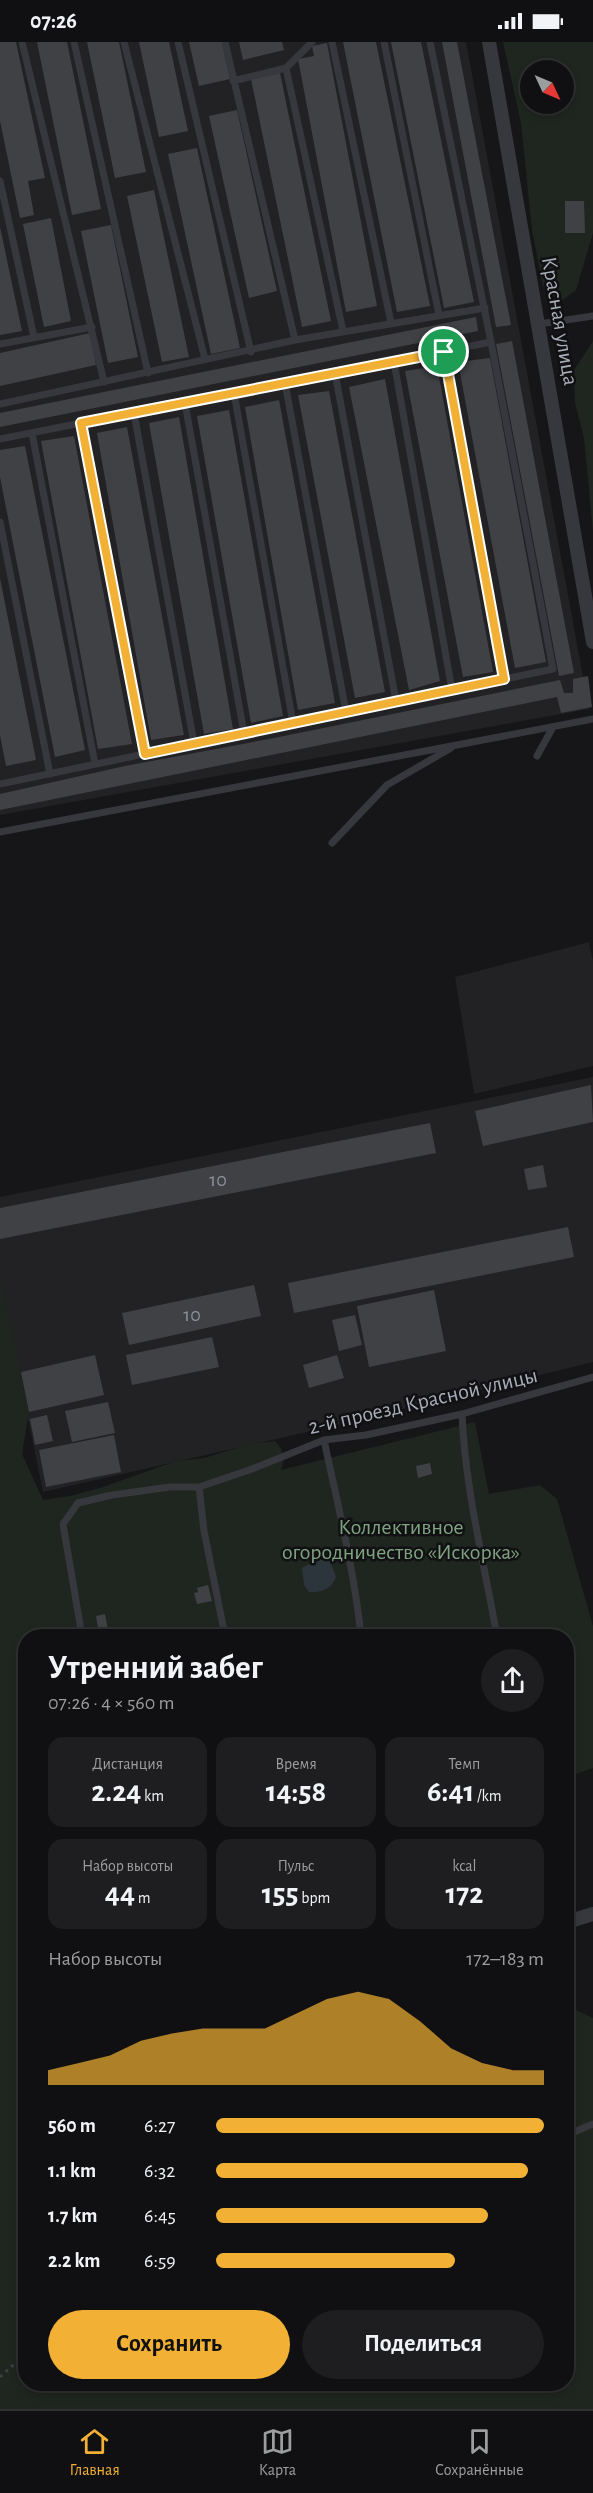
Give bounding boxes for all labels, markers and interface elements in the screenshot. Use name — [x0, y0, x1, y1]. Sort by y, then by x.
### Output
text: 07:26 — [30, 10, 77, 32]
north arrow — [520, 60, 574, 114]
map controls — [520, 60, 574, 114]
street label: Красная улица — [538, 255, 582, 387]
pin — [418, 326, 469, 377]
icon: arrive — [427, 335, 460, 368]
house number: 10 — [209, 1170, 227, 1190]
house number: 10 — [183, 1305, 201, 1325]
street label: 2-й проезд Красной улицы — [306, 1364, 540, 1438]
park label: Коллективное огородничество «Искорка» — [282, 1516, 520, 1563]
button: share — [481, 1649, 544, 1712]
text: Утренний забег — [48, 1652, 263, 1685]
text: 07:26 · 4 × 560 m — [48, 1693, 175, 1713]
text: Дистанция — [92, 1756, 163, 1772]
text: Время — [275, 1756, 317, 1772]
text: Темп — [448, 1756, 480, 1772]
text: 2.24 — [91, 1777, 141, 1807]
text: 14:58 — [266, 1777, 326, 1807]
text: 6:41 — [427, 1777, 474, 1807]
text: km — [141, 1788, 164, 1804]
text: /km — [474, 1788, 502, 1804]
text: Набор высоты — [82, 1858, 173, 1874]
text: Пульс — [277, 1858, 315, 1874]
text: kcal — [452, 1858, 477, 1874]
text: 44 — [105, 1879, 135, 1909]
text: 155 — [262, 1879, 299, 1909]
text: 172 — [445, 1879, 483, 1909]
text: m — [135, 1890, 150, 1906]
text: bpm — [299, 1890, 330, 1906]
text: Набор высоты — [48, 1949, 162, 1969]
text: 172–183 m — [466, 1949, 544, 1969]
text: 560 m — [48, 2116, 96, 2136]
text: 6:27 — [144, 2116, 175, 2136]
text: 1.1 km — [48, 2161, 96, 2181]
text: 6:32 — [144, 2161, 175, 2181]
text: 1.7 km — [48, 2206, 97, 2226]
text: 6:45 — [144, 2206, 176, 2226]
text: 2.2 km — [48, 2251, 100, 2271]
text: 6:59 — [144, 2251, 176, 2271]
button: Сохранить — [48, 2310, 290, 2379]
button: Поделиться — [302, 2310, 544, 2379]
tab: Главная — [69, 2425, 120, 2480]
tab: Карта — [259, 2425, 296, 2480]
tab: Сохранённые — [435, 2425, 524, 2480]

